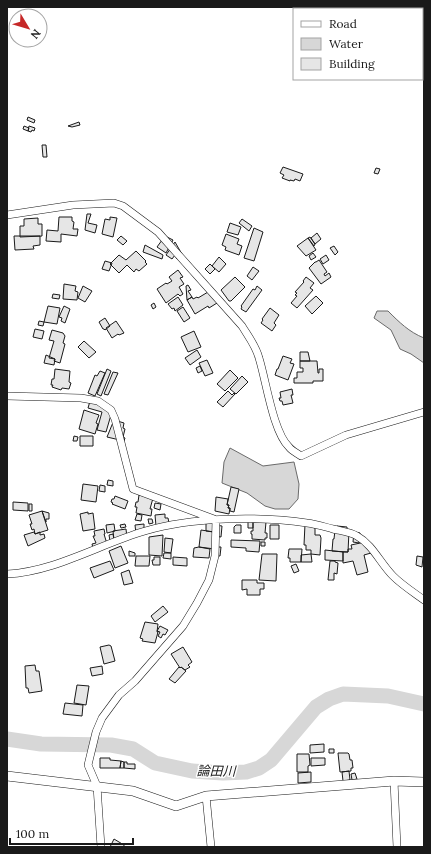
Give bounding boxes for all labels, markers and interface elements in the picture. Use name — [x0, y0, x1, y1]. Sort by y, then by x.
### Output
north arrow — [8, 8, 48, 48]
legend — [293, 8, 423, 80]
text: Road — [329, 16, 357, 31]
text: N — [27, 26, 44, 42]
text: Water — [329, 36, 364, 51]
text: Building — [329, 56, 375, 71]
water label: 論田川 — [196, 762, 238, 780]
scale bar — [10, 820, 133, 846]
text: 100 m — [16, 826, 49, 841]

